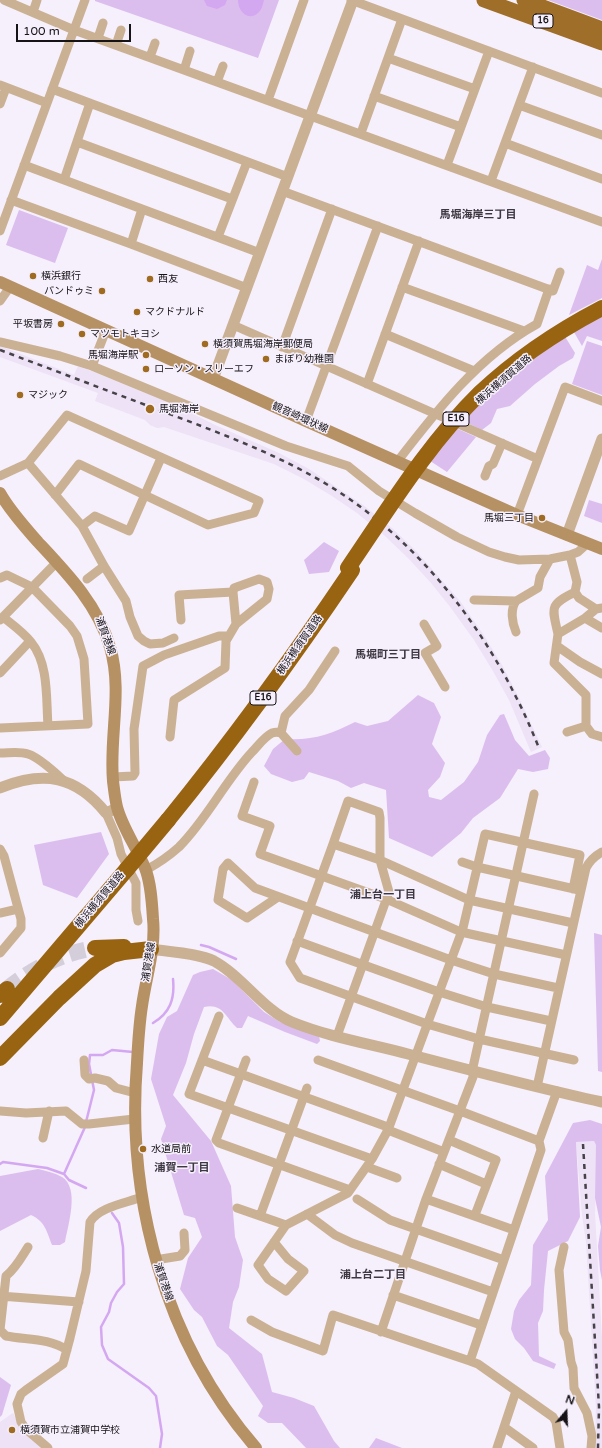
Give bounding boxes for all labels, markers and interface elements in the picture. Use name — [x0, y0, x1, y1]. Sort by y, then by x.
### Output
road number: 16 — [533, 14, 553, 28]
scale bar — [18, 16, 133, 42]
text: 100 m — [23, 24, 60, 38]
district label: 馬堀海岸三丁目 — [440, 208, 516, 222]
place label: 横浜銀行 — [41, 270, 81, 282]
marker: 横浜銀行 — [28, 271, 38, 281]
place label: 西友 — [158, 273, 178, 285]
marker: 西友 — [145, 274, 155, 284]
place label: パンドゥミ — [44, 285, 94, 297]
marker: パンドゥミ — [97, 286, 107, 296]
place label: マクドナルド — [145, 306, 205, 318]
marker: マクドナルド — [132, 307, 142, 317]
place label: 平坂書房 — [13, 318, 53, 330]
marker: 平坂書房 — [56, 319, 66, 329]
place label: マツモトキヨシ — [90, 328, 160, 340]
marker: マツモトキヨシ — [77, 329, 87, 339]
place label: 横須賀馬堀海岸郵便局 — [213, 338, 313, 350]
marker: 横須賀馬堀海岸郵便局 — [200, 339, 210, 349]
place label: 馬堀海岸駅 — [88, 349, 138, 361]
marker: 馬堀海岸駅 — [141, 350, 151, 360]
place label: まぼり幼稚園 — [274, 353, 334, 365]
street label: 横浜横須賀道路 — [474, 353, 534, 407]
marker: まぼり幼稚園 — [261, 354, 271, 364]
place label: ローソン・スリーエフ — [154, 363, 254, 375]
marker: ローソン・スリーエフ — [141, 364, 151, 374]
place label: マジック — [28, 389, 68, 401]
marker: マジック — [15, 390, 25, 400]
street label: 観音崎環状線 — [270, 400, 330, 436]
marker: 馬堀海岸 — [144, 403, 156, 415]
place label: 馬堀海岸 — [159, 403, 199, 415]
road number: E16 — [443, 412, 469, 426]
place label: 馬堀三丁目 — [484, 512, 534, 524]
marker: 馬堀三丁目 — [537, 513, 547, 523]
street label: 横浜横須賀道路 — [275, 613, 325, 677]
street label: 浦賀港線 — [93, 615, 117, 657]
district label: 馬堀町三丁目 — [355, 648, 421, 662]
road number: E16 — [250, 691, 276, 705]
street label: 横浜横須賀道路 — [73, 869, 127, 931]
district label: 浦上台一丁目 — [350, 888, 416, 902]
street label: 浦賀港線 — [140, 941, 158, 983]
place label: 水道局前 — [151, 1143, 191, 1155]
marker: 水道局前 — [138, 1144, 148, 1154]
district label: 浦賀一丁目 — [155, 1161, 209, 1175]
street label: 浦賀港線 — [151, 1261, 175, 1303]
district label: 浦上台二丁目 — [340, 1268, 406, 1282]
north arrow — [546, 1392, 586, 1432]
text: N — [564, 1393, 576, 1408]
place label: 横須賀市立浦賀中学校 — [20, 1424, 120, 1436]
marker: 横須賀市立浦賀中学校 — [7, 1425, 17, 1435]

